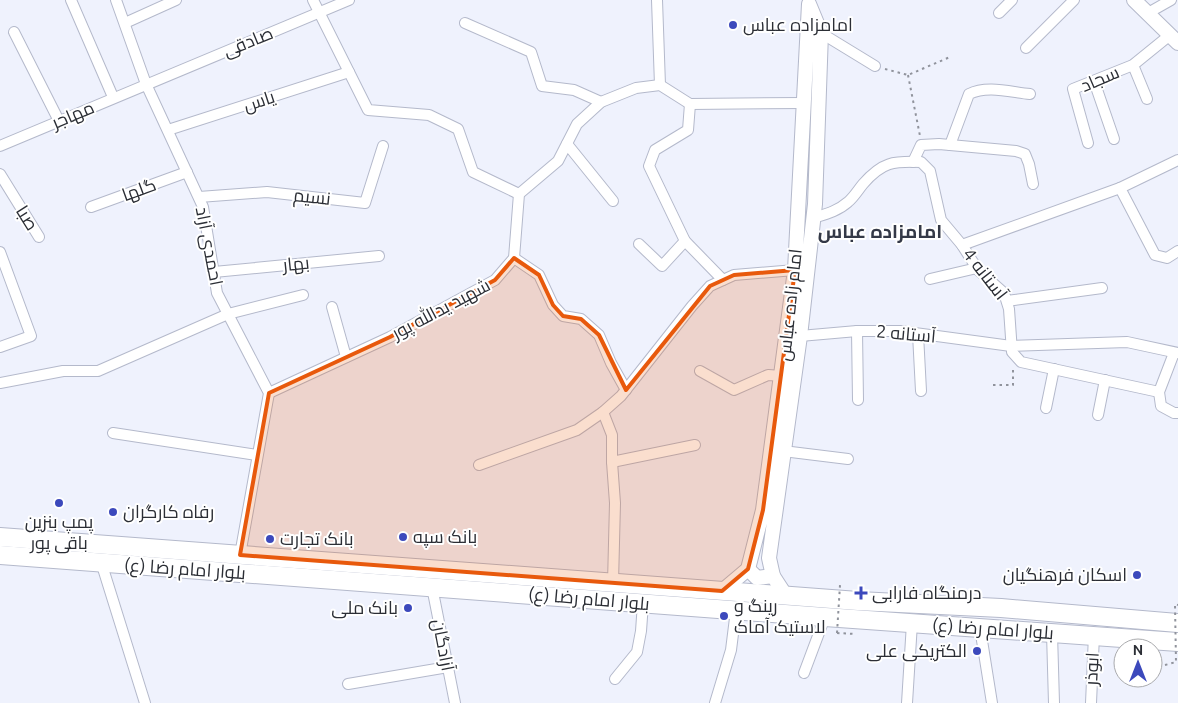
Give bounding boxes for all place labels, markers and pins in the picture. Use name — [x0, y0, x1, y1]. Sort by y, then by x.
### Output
place label: امامزاده عباس — [743, 14, 853, 36]
marker: امامزاده عباس — [727, 19, 739, 31]
marker: پمپ بنزین باقی پور — [53, 497, 65, 509]
place label: رفاه کارگران — [123, 501, 214, 523]
marker: رفاه کارگران — [107, 506, 119, 518]
place label: پمپ بنزین باقی پور — [25, 511, 94, 555]
place label: بانک سپه — [413, 526, 477, 548]
place label: بانک تجارت — [280, 528, 354, 550]
marker: بانک سپه — [397, 531, 409, 543]
marker: بانک تجارت — [264, 533, 276, 545]
place label: اسکان فرهنگیان — [1003, 564, 1127, 586]
marker: اسکان فرهنگیان — [1131, 569, 1143, 581]
place label: درمنگاه فارابی — [872, 582, 982, 604]
marker: درمنگاه فارابی — [854, 586, 868, 600]
place label: رینگ و لاستیک آماک — [734, 595, 826, 636]
place label: بانک ملی — [331, 597, 398, 619]
marker: بانک ملی — [402, 602, 414, 614]
marker: رینگ و لاستیک آماک — [718, 610, 730, 622]
place label: الکتریکی علی — [866, 640, 967, 662]
marker: الکتریکی علی — [971, 645, 983, 657]

